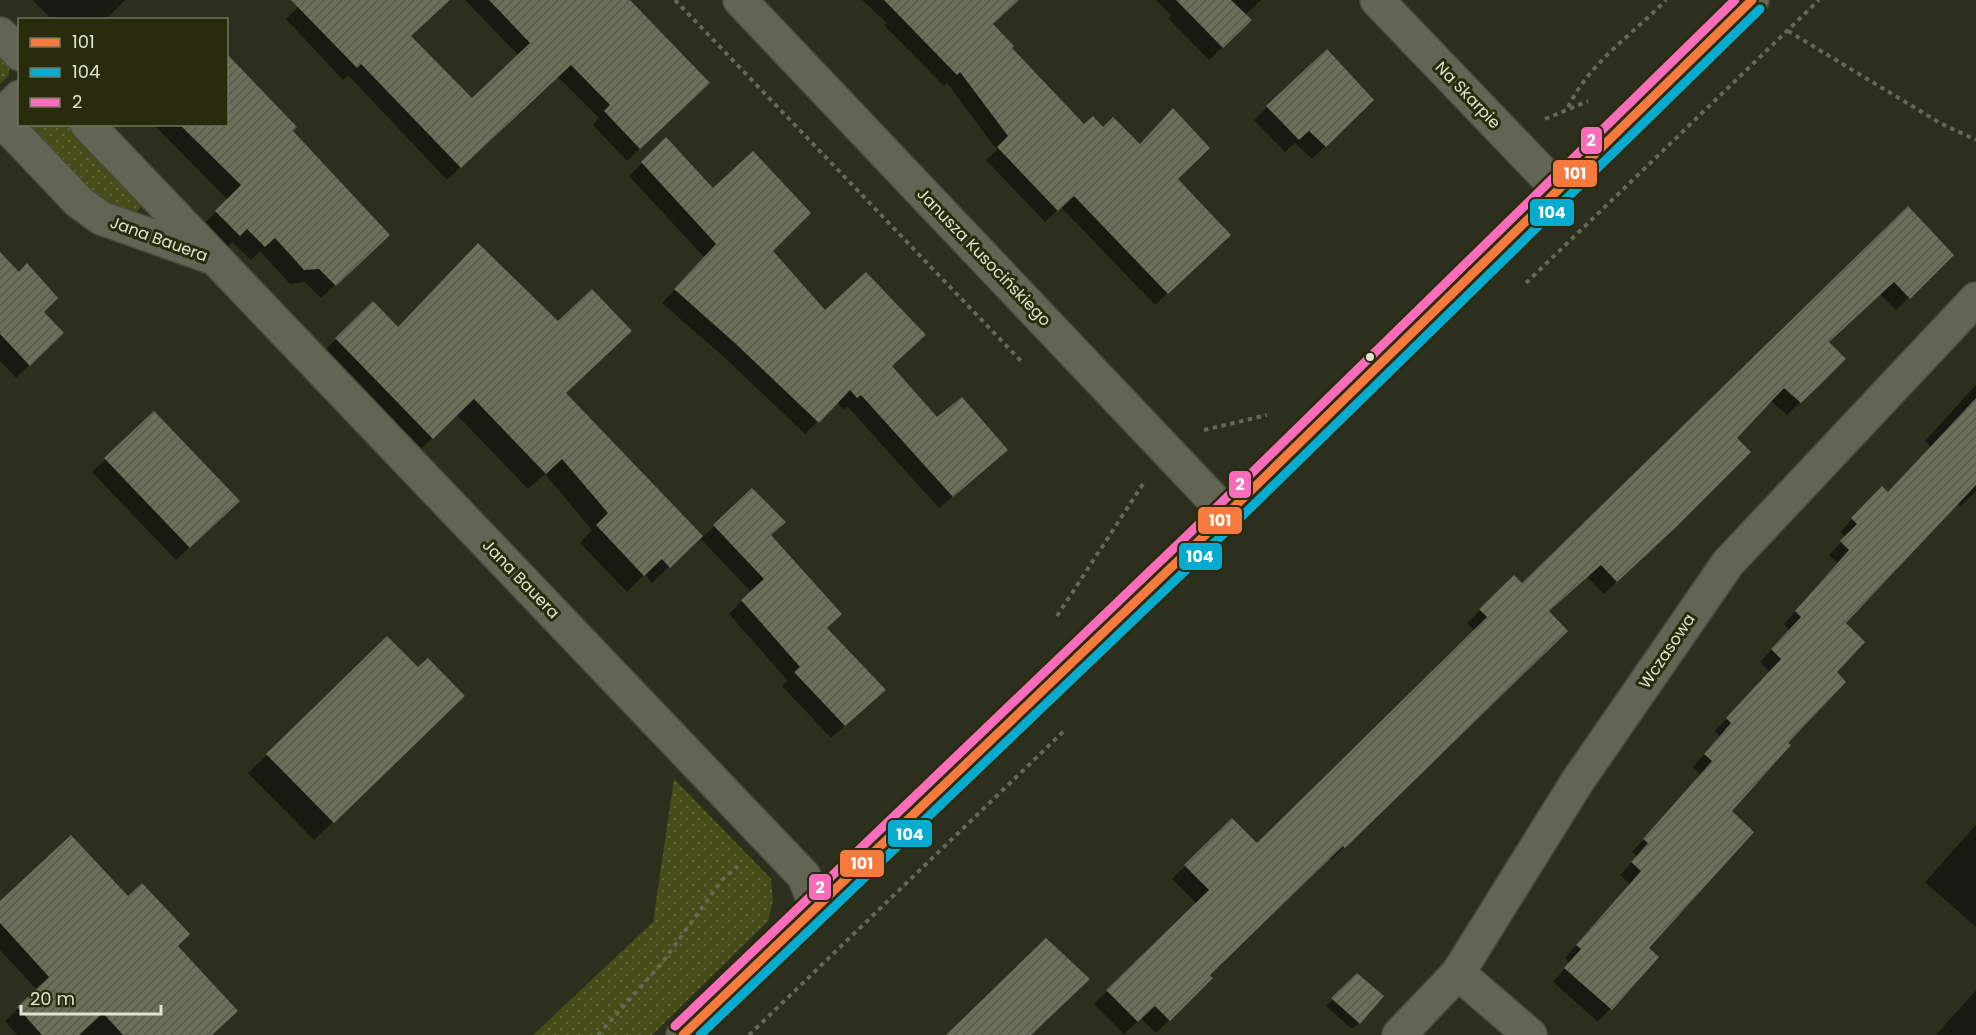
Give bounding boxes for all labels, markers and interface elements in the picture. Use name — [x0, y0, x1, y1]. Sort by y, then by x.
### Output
legend — [18, 18, 228, 126]
text: 101 — [72, 29, 95, 54]
street label: Na Skarpie — [1430, 56, 1506, 134]
text: 104 — [72, 59, 100, 84]
text: 2 — [72, 89, 82, 114]
line badge: 2 — [1580, 126, 1603, 155]
text: 2 — [1586, 129, 1596, 152]
line badge: 101 — [1552, 159, 1598, 188]
text: 101 — [1564, 162, 1586, 185]
street label: Janusza Kusocińskiego — [912, 183, 1056, 331]
line badge: 104 — [1529, 198, 1575, 227]
text: 104 — [1538, 201, 1566, 224]
street label: Jana Bauera — [107, 211, 211, 267]
unlabelled marker — [1364, 351, 1376, 363]
line badge: 2 — [1228, 470, 1252, 499]
text: 2 — [1235, 473, 1245, 496]
line badge: 101 — [1197, 506, 1243, 535]
text: 101 — [1209, 509, 1231, 532]
street label: Jana Bauera — [477, 534, 565, 624]
line badge: 104 — [1178, 542, 1223, 571]
text: 104 — [1186, 545, 1214, 568]
street label: Wczasowa — [1633, 609, 1701, 693]
line badge: 104 — [887, 819, 933, 848]
text: 104 — [896, 823, 924, 846]
line badge: 101 — [839, 849, 885, 878]
text: 101 — [851, 852, 873, 875]
line badge: 2 — [808, 873, 832, 901]
text: 2 — [815, 876, 825, 899]
scale bar — [21, 978, 160, 1016]
text: 20 m — [30, 986, 75, 1011]

